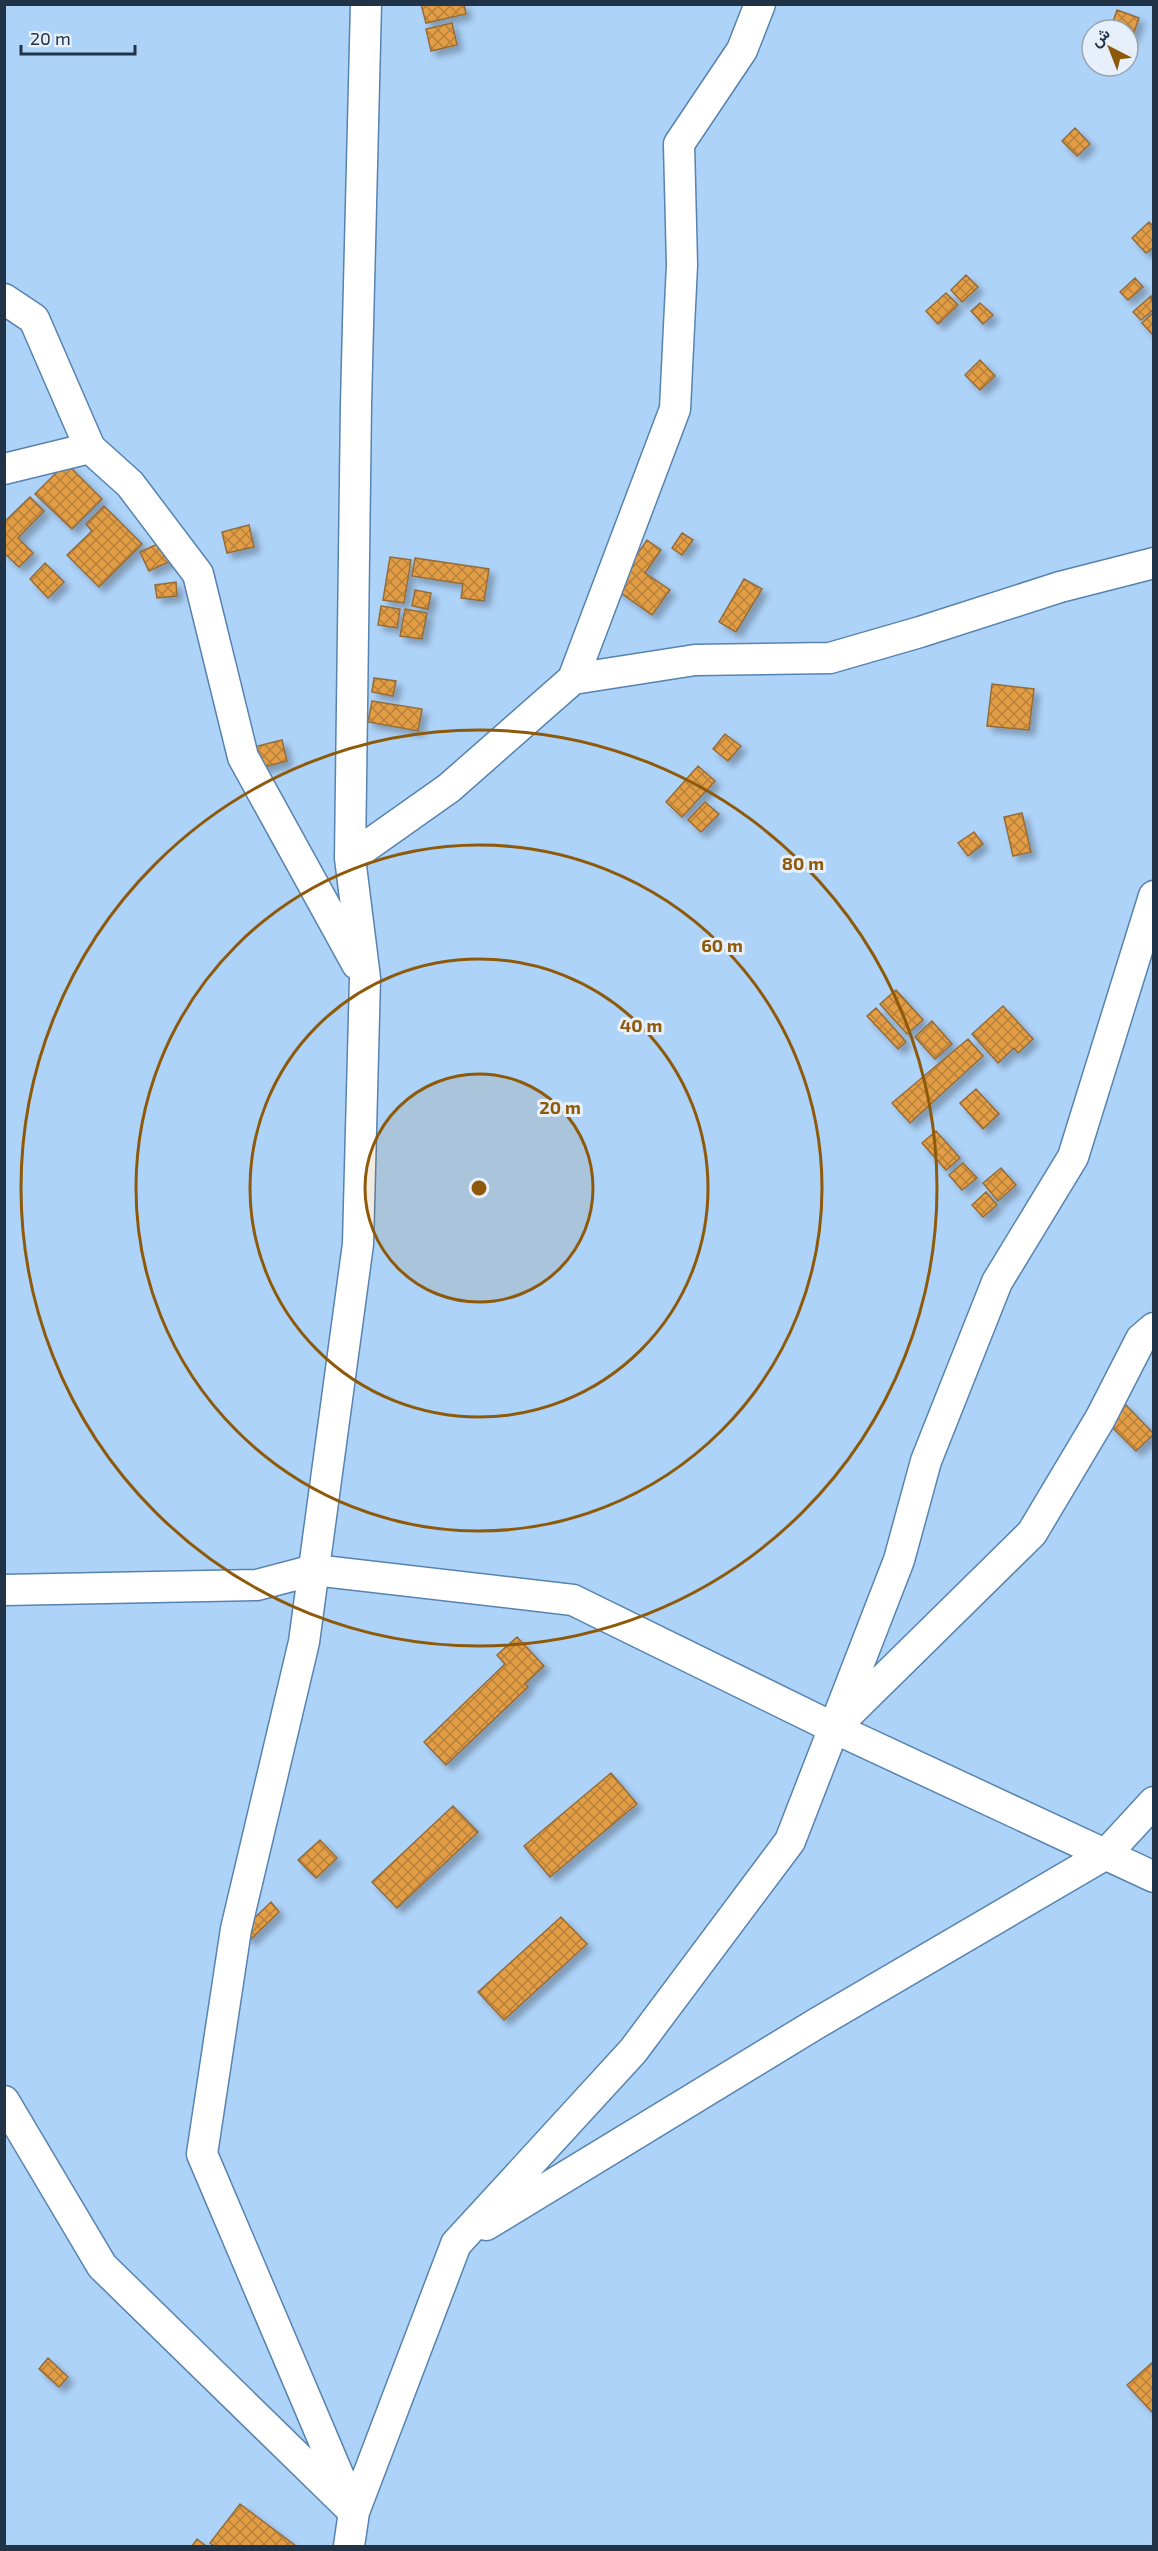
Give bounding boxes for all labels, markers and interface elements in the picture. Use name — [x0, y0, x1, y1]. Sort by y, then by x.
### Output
scale bar — [21, 18, 135, 56]
north arrow — [1080, 18, 1140, 78]
text: ش — [1086, 23, 1114, 51]
text: 20 m — [30, 27, 71, 49]
text: 80 m — [782, 852, 824, 874]
text: 60 m — [701, 934, 743, 956]
text: 40 m — [620, 1014, 662, 1036]
text: 20 m — [539, 1096, 581, 1118]
centre of rings — [469, 1178, 489, 1198]

